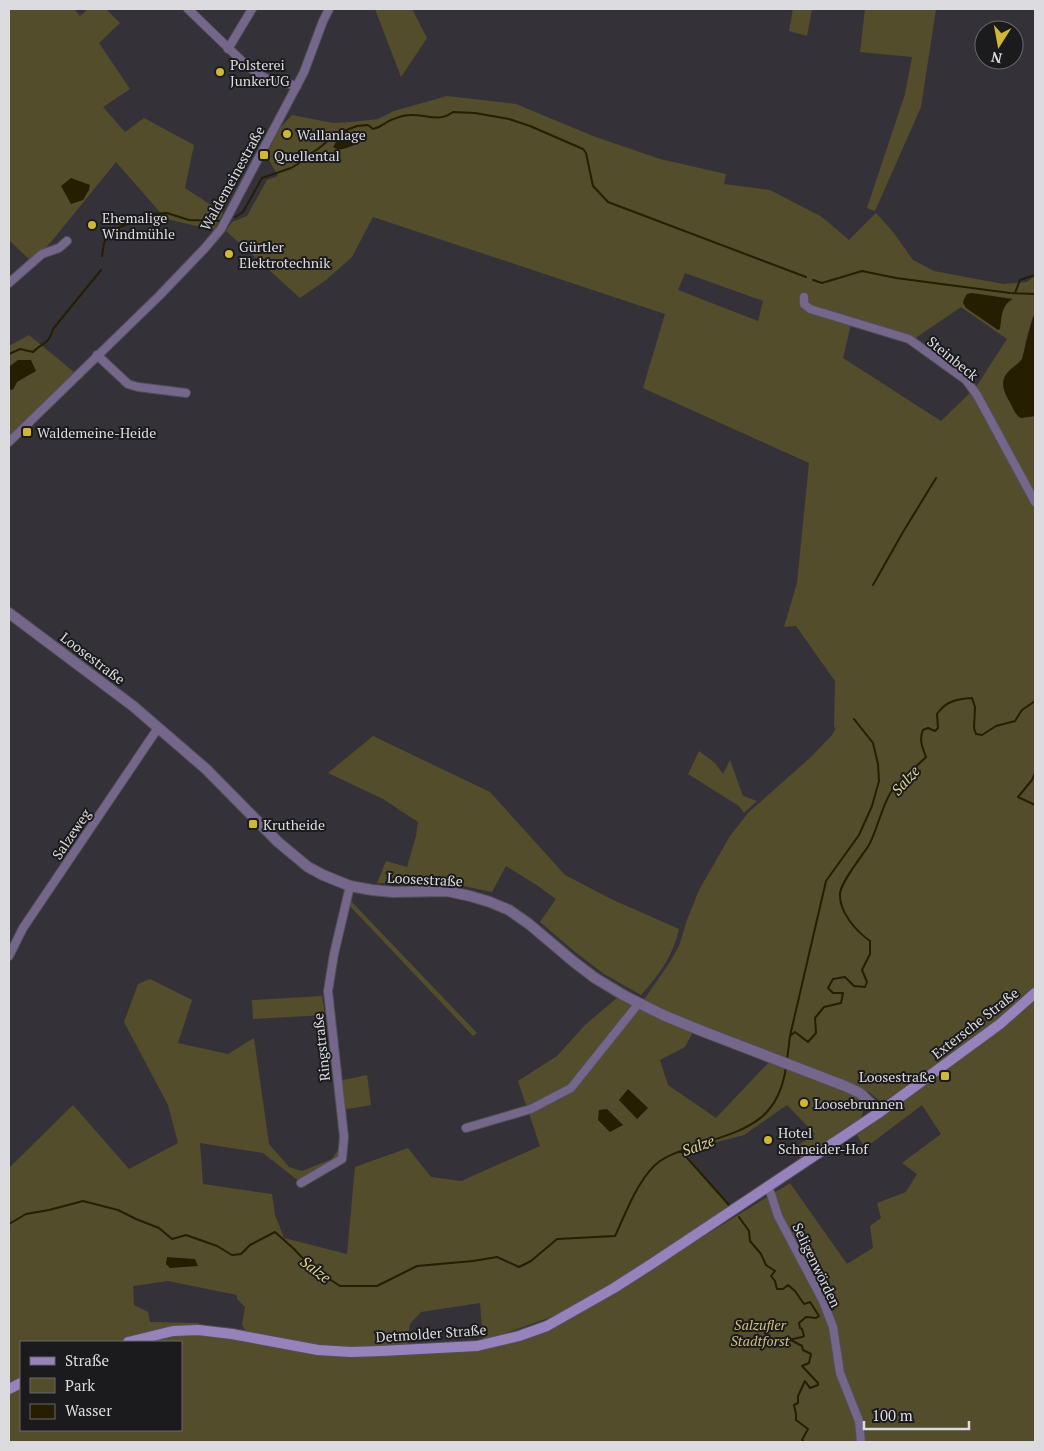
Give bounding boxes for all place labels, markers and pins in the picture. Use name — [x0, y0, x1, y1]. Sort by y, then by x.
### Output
place label: Polsterei JunkerUG — [230, 55, 290, 90]
marker: Polsterei JunkerUG — [214, 66, 226, 78]
place label: Wallanlage — [297, 125, 366, 144]
marker: Wallanlage — [281, 128, 293, 140]
place label: Quellental — [274, 146, 340, 165]
marker: Quellental — [258, 149, 270, 161]
place label: Ehemalige Windmühle — [102, 208, 175, 243]
marker: Ehemalige Windmühle — [86, 219, 98, 231]
place label: Gürtler Elektrotechnik — [239, 237, 331, 272]
marker: Gürtler Elektrotechnik — [223, 248, 235, 260]
place label: Waldemeine-Heide — [37, 423, 156, 442]
marker: Waldemeine-Heide — [21, 426, 33, 438]
place label: Krutheide — [263, 815, 325, 834]
marker: Krutheide — [247, 818, 259, 830]
place label: Loosestraße — [859, 1067, 935, 1086]
marker: Loosestraße — [939, 1070, 951, 1082]
place label: Loosebrunnen — [814, 1094, 904, 1113]
marker: Loosebrunnen — [798, 1097, 810, 1109]
place label: Hotel Schneider-Hof — [778, 1123, 869, 1158]
marker: Hotel Schneider-Hof — [762, 1134, 774, 1146]

